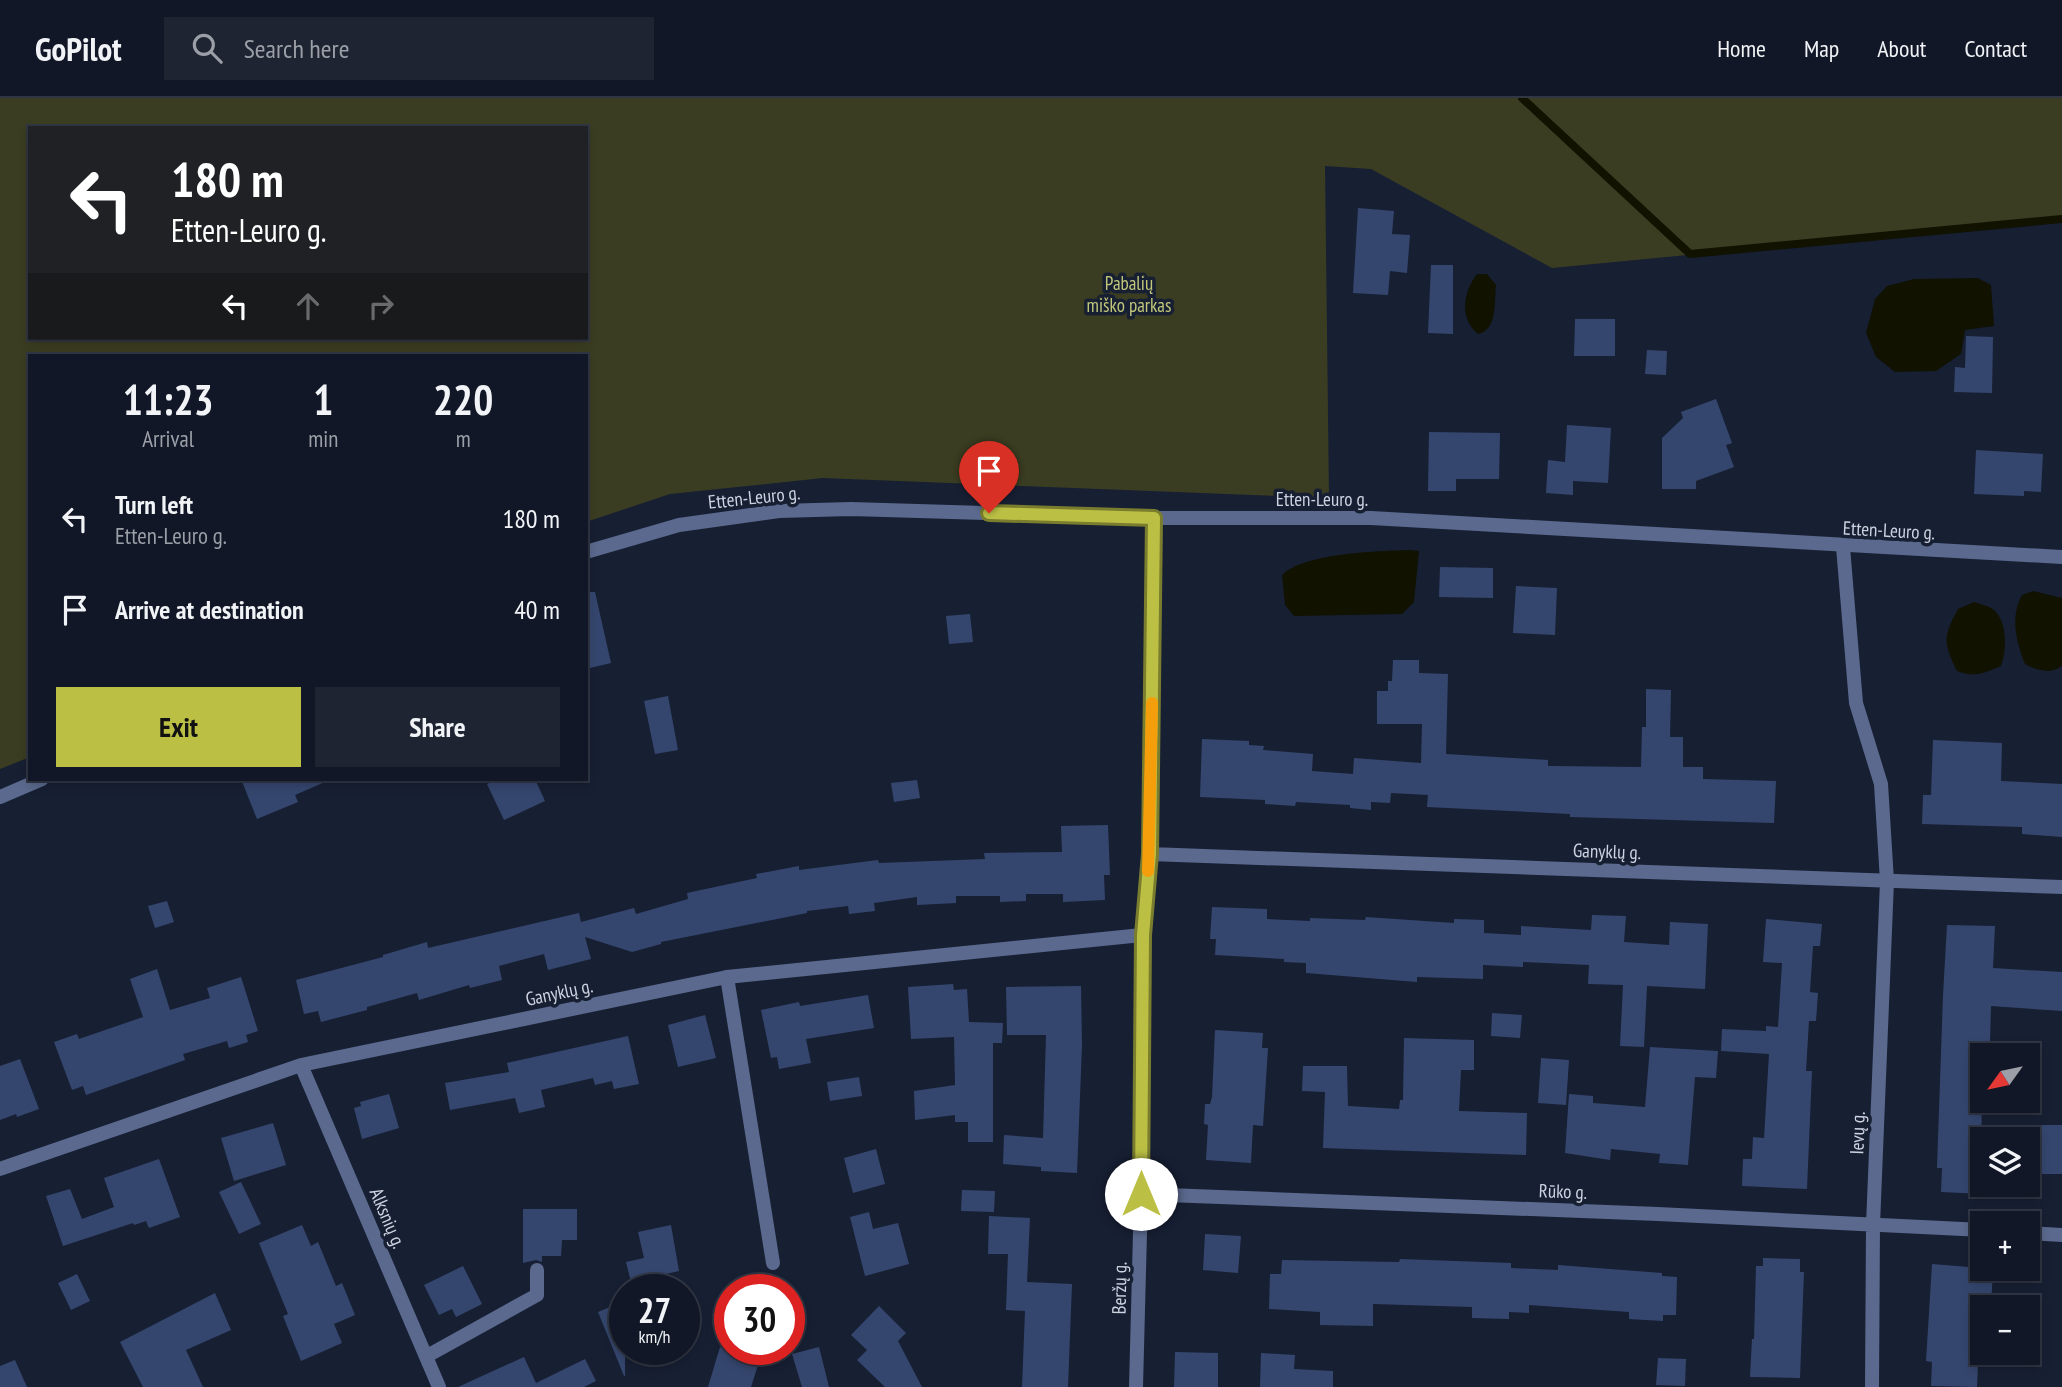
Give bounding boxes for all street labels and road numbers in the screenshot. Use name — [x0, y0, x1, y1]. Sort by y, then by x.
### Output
street label: Etten-Leuro g. — [707, 480, 801, 514]
street label: Etten-Leuro g. — [1276, 487, 1368, 511]
street label: Etten-Leuro g. — [1842, 516, 1936, 544]
street label: Ganyklų g. — [1573, 838, 1641, 864]
street label: Ganyklų g. — [523, 973, 595, 1011]
street label: Ievų g. — [1844, 1111, 1870, 1155]
street label: Rūko g. — [1538, 1178, 1588, 1204]
street label: Alksnių g. — [365, 1184, 411, 1252]
street label: Beržų g. — [1107, 1261, 1131, 1315]

